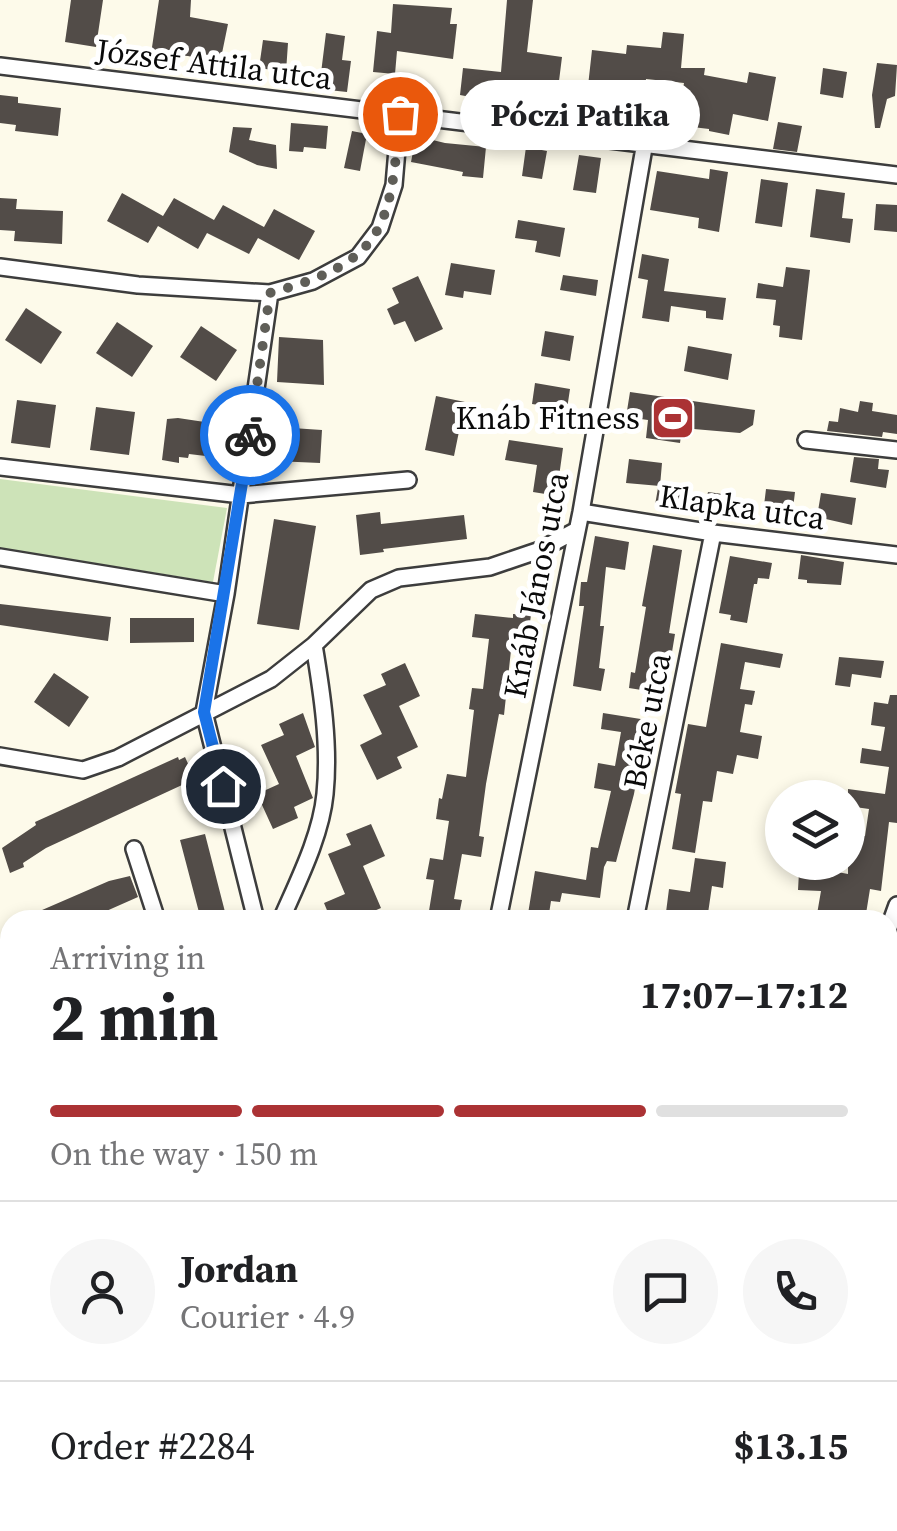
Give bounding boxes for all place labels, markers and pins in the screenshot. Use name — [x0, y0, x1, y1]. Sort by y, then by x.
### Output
pin — [358, 72, 443, 157]
callout: Póczi Patika — [460, 79, 700, 149]
sports icon: Knáb Fitness — [650, 395, 696, 441]
place label: Knáb Fitness — [455, 396, 640, 440]
pin — [181, 744, 266, 829]

